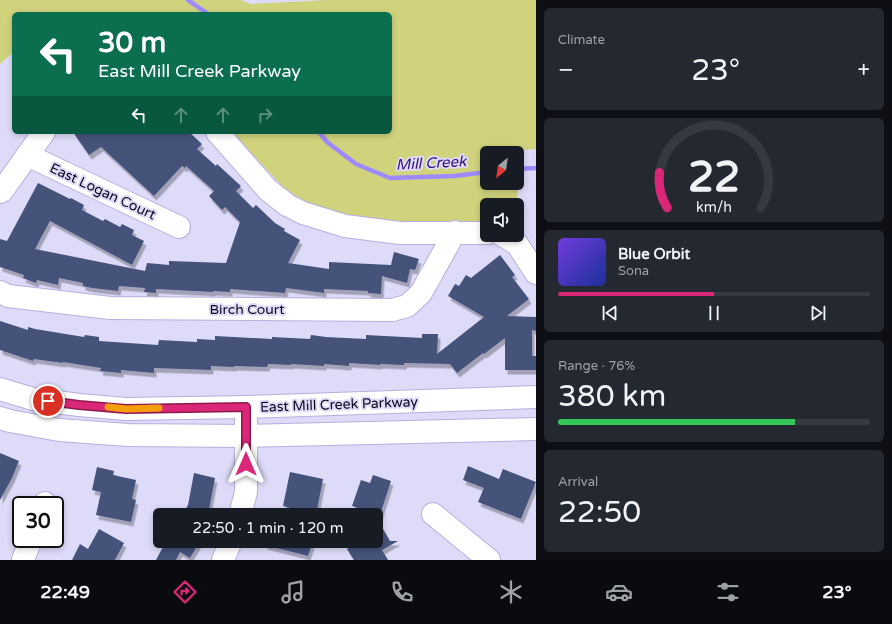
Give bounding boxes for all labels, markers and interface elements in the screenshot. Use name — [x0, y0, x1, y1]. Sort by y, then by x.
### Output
text: 30 m — [98, 26, 166, 60]
icon: left — [32, 28, 84, 80]
text: Climate — [558, 32, 605, 48]
text: 23° — [691, 52, 740, 89]
text: − — [558, 57, 574, 83]
text: + — [858, 57, 870, 83]
text: East Mill Creek Parkway — [98, 60, 301, 82]
icon: left — [128, 104, 150, 126]
icon: ahead — [170, 104, 192, 126]
icon: ahead — [212, 104, 234, 126]
icon: right — [254, 104, 276, 126]
north arrow — [480, 146, 524, 190]
map controls — [480, 146, 524, 242]
water label: Mill Creek — [395, 152, 468, 174]
text: 22 — [688, 153, 740, 203]
street label: East Logan Court — [47, 159, 159, 224]
button: sound — [480, 198, 524, 242]
text: km/h — [696, 199, 732, 216]
text: Blue Orbit — [618, 245, 690, 263]
text: Sona — [618, 263, 649, 279]
street label: Birch Court — [209, 301, 285, 318]
icon: previous — [599, 302, 621, 324]
icon: pause — [703, 302, 725, 324]
icon: next — [807, 302, 829, 324]
text: Range · 76% — [558, 358, 635, 374]
text: 380 km — [558, 378, 666, 415]
pin — [31, 384, 65, 418]
icon: arrive — [37, 390, 59, 412]
street label: East Mill Creek Parkway — [260, 393, 419, 416]
position arrow — [225, 443, 267, 485]
text: Arrival — [558, 474, 598, 490]
text: 22:50 — [558, 494, 641, 531]
speed limit sign: 30 — [12, 496, 64, 548]
text: 22:50 · 1 min · 120 m — [193, 519, 343, 537]
icon: directions — [171, 578, 199, 606]
icon: music — [279, 578, 307, 606]
icon: phone — [388, 578, 416, 606]
icon: climate — [497, 578, 525, 606]
icon: car — [605, 578, 633, 606]
icon: filters — [714, 578, 742, 606]
text: 22:49 — [40, 581, 90, 603]
text: 23° — [822, 581, 852, 603]

